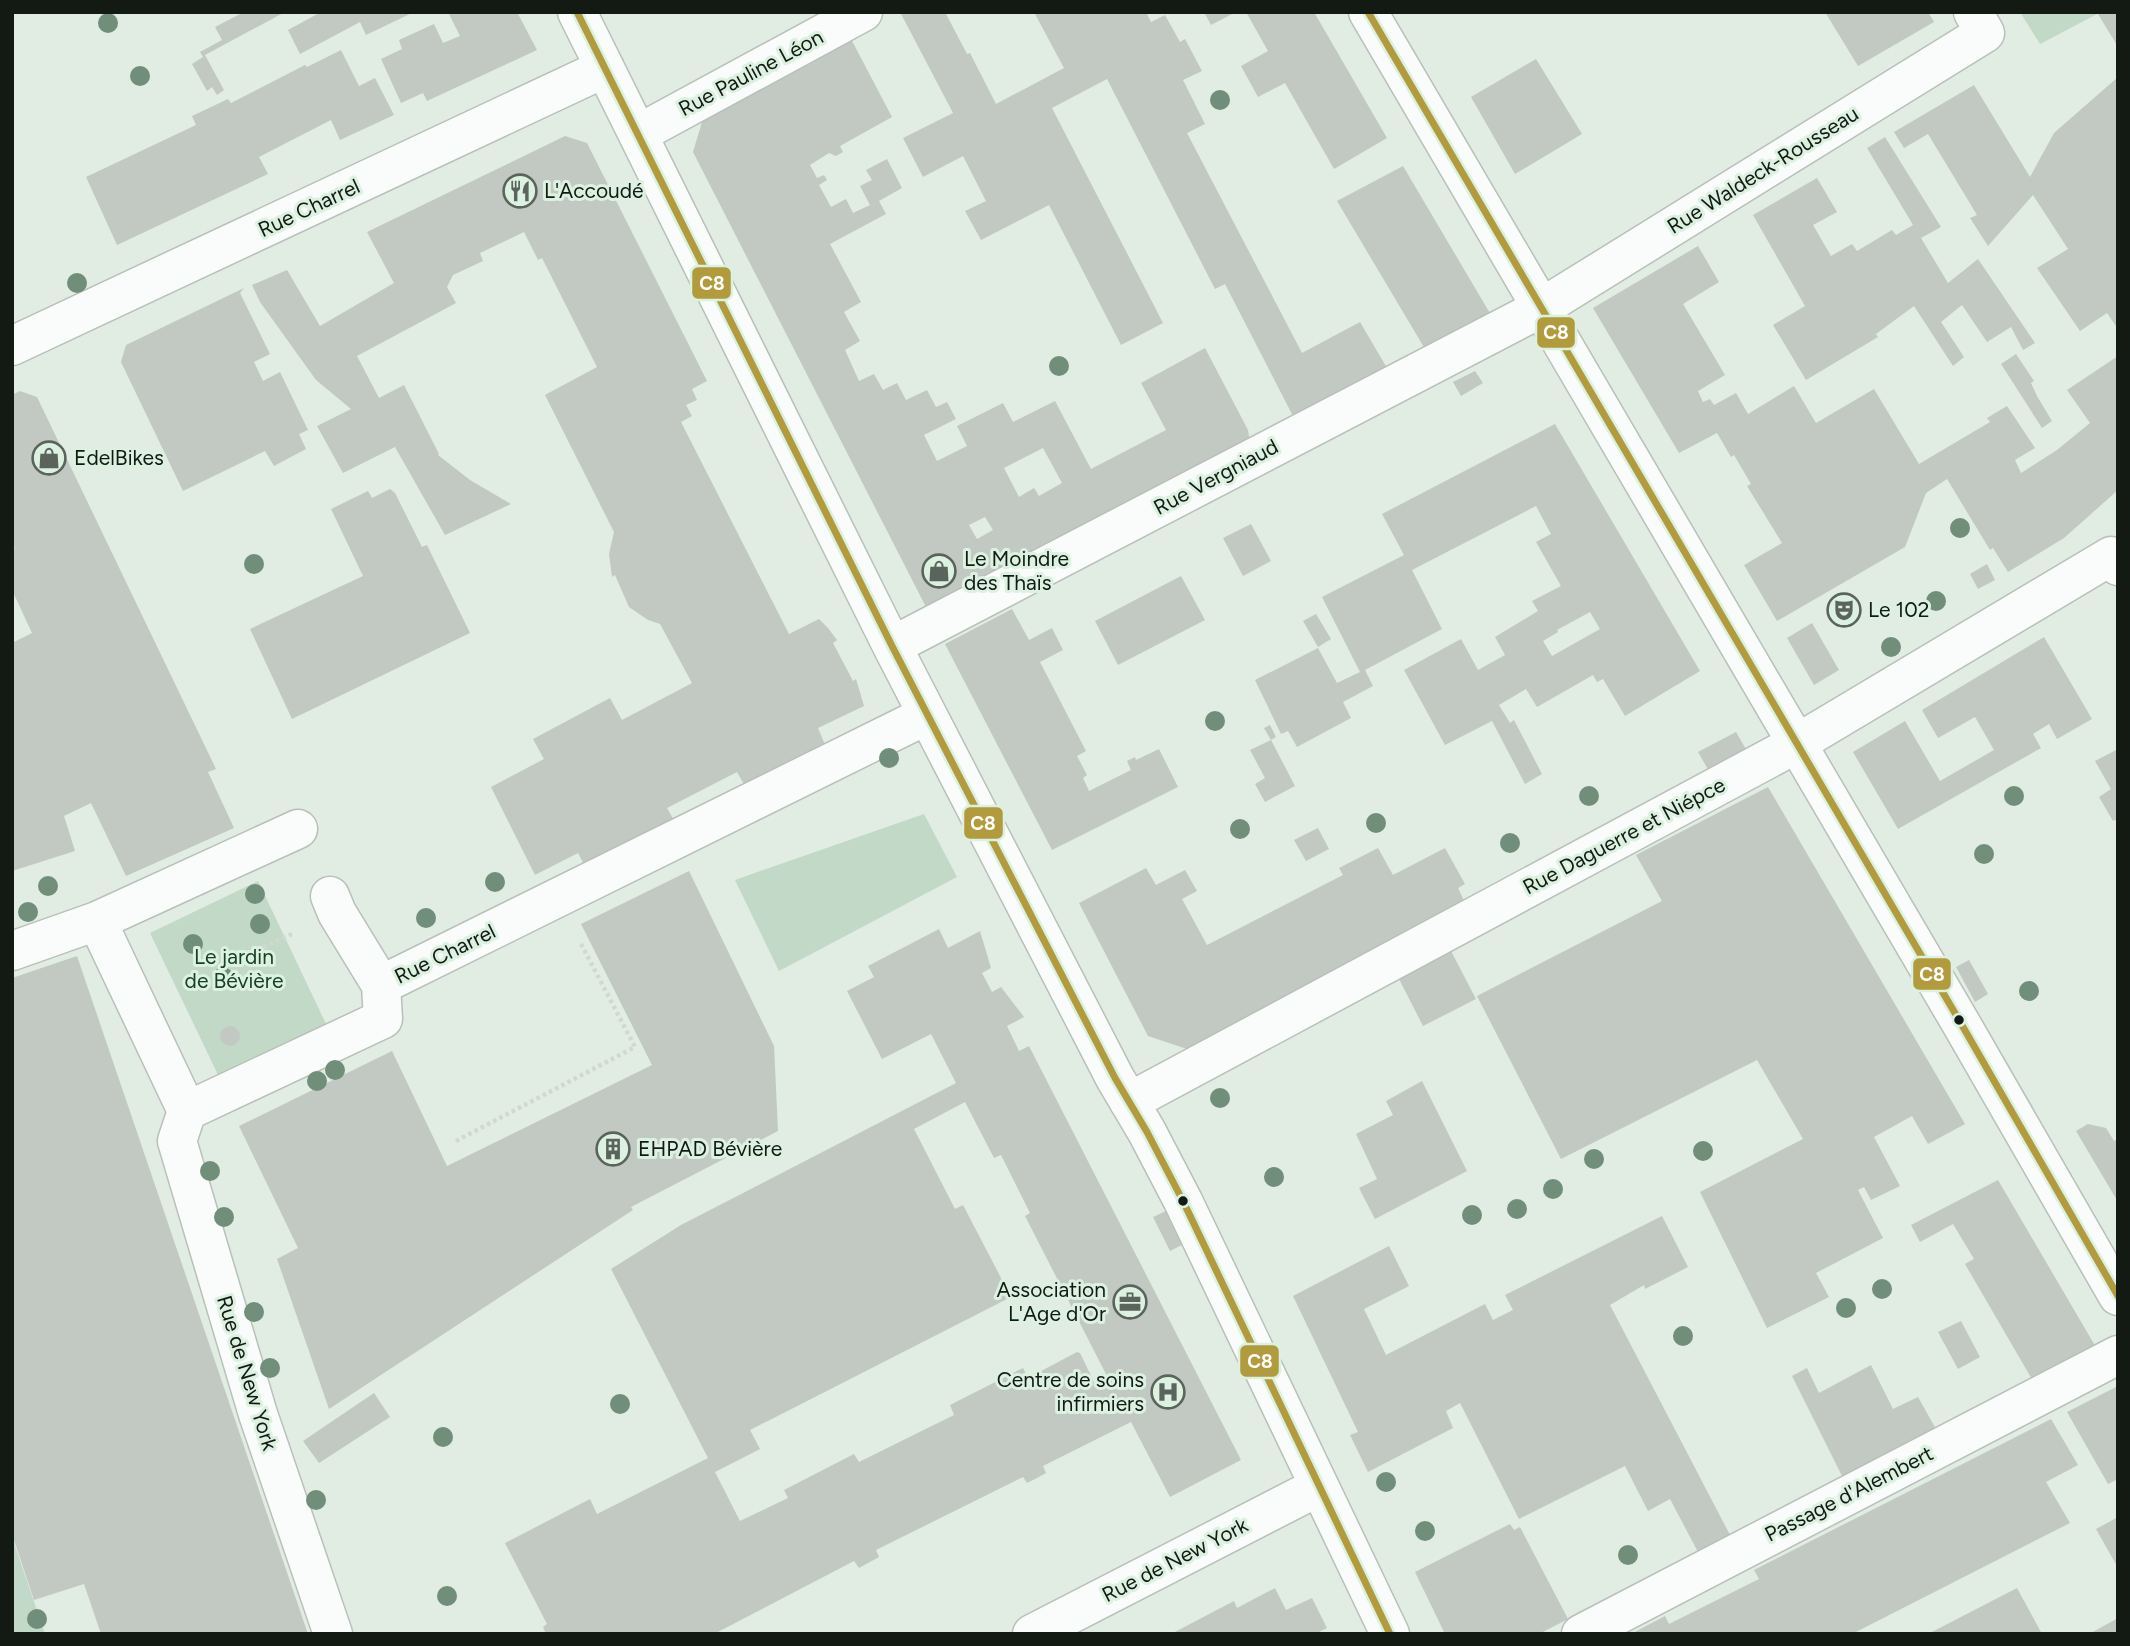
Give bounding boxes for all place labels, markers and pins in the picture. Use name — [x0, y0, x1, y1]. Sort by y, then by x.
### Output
restaurant icon: L'Accoudé — [501, 172, 539, 210]
place label: L'Accoudé — [544, 178, 644, 203]
shop icon: EdelBikes — [30, 439, 68, 477]
place label: EdelBikes — [74, 445, 164, 470]
place label: Le Moindre des Thaïs — [964, 546, 1069, 595]
shop icon: Le Moindre des Thaïs — [920, 552, 958, 590]
theatre icon: Le 102 — [1825, 591, 1863, 629]
place label: Le 102 — [1868, 597, 1929, 622]
unlabelled marker — [1952, 1013, 1966, 1027]
building icon: EHPAD Bévière — [594, 1130, 632, 1168]
place label: EHPAD Bévière — [638, 1136, 782, 1161]
unlabelled marker — [1176, 1194, 1190, 1208]
place label: Association L'Age d'Or — [996, 1277, 1106, 1326]
office icon: Association L'Age d'Or — [1111, 1283, 1149, 1321]
place label: Centre de soins infirmiers — [997, 1367, 1144, 1416]
hospital icon: Centre de soins infirmiers — [1149, 1373, 1187, 1411]

